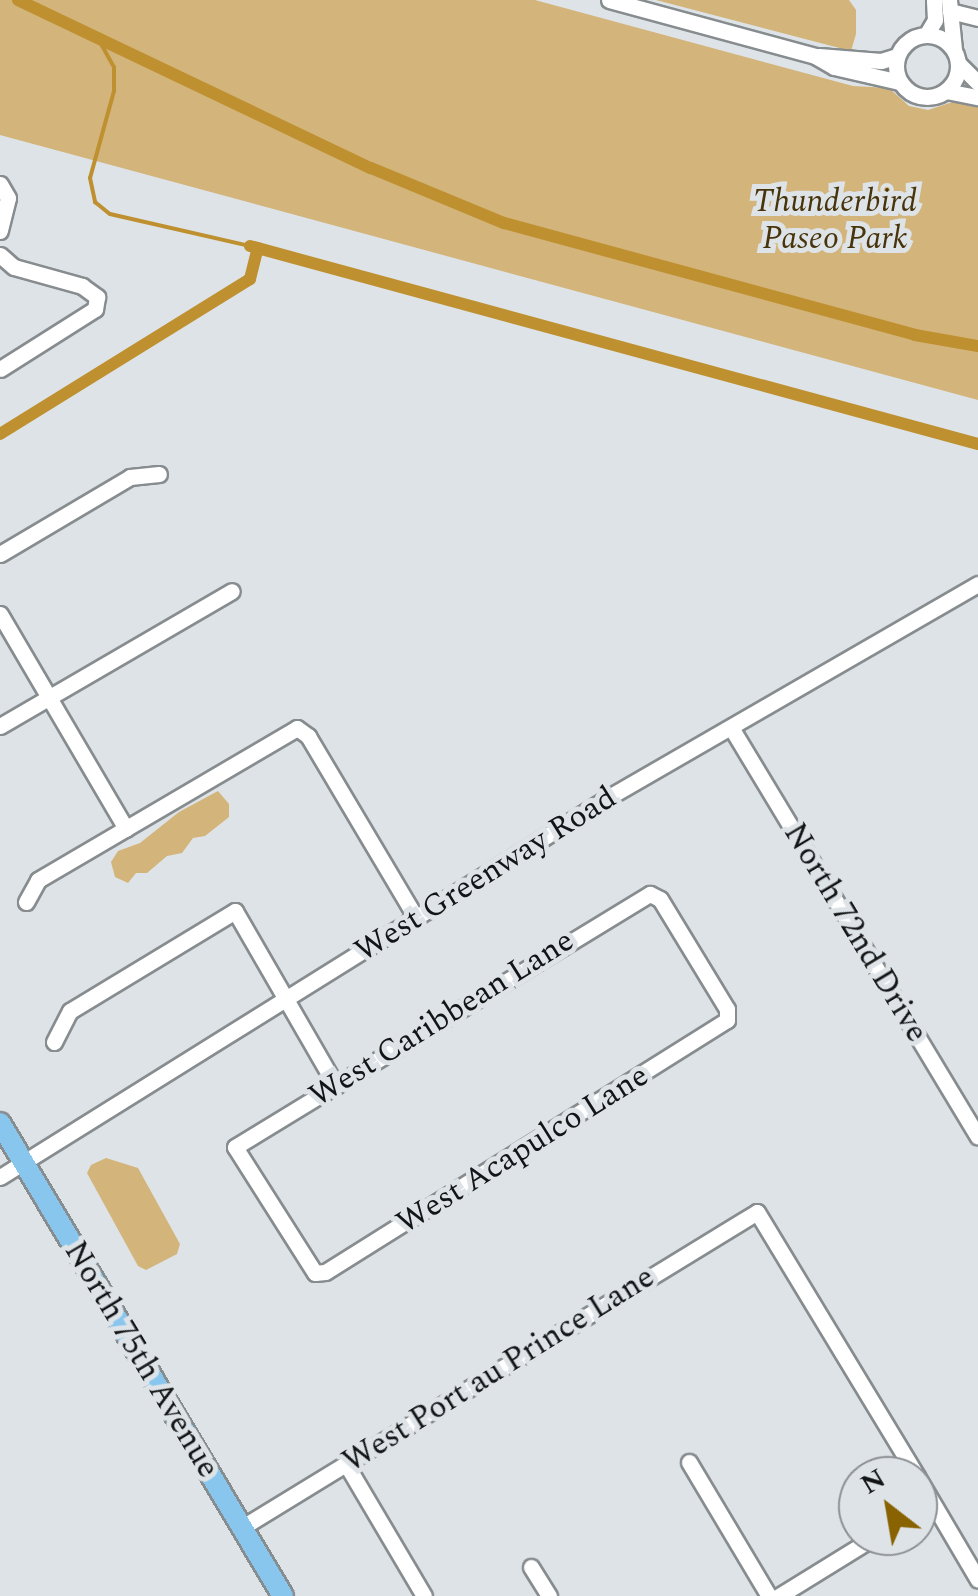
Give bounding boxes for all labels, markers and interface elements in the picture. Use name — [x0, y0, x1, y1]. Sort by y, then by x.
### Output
park label: Thunderbird Paseo Park — [753, 184, 917, 259]
street label: West Greenway Road — [348, 779, 624, 971]
street label: North 72nd Drive — [775, 817, 935, 1049]
street label: West Caribbean Lane — [303, 922, 581, 1116]
street label: West Acapulco Lane — [390, 1057, 656, 1243]
street label: North 75th Avenue — [55, 1235, 227, 1485]
street label: West Port au Prince Lane — [336, 1258, 662, 1482]
north arrow — [838, 1456, 938, 1556]
text: N — [852, 1457, 894, 1506]

